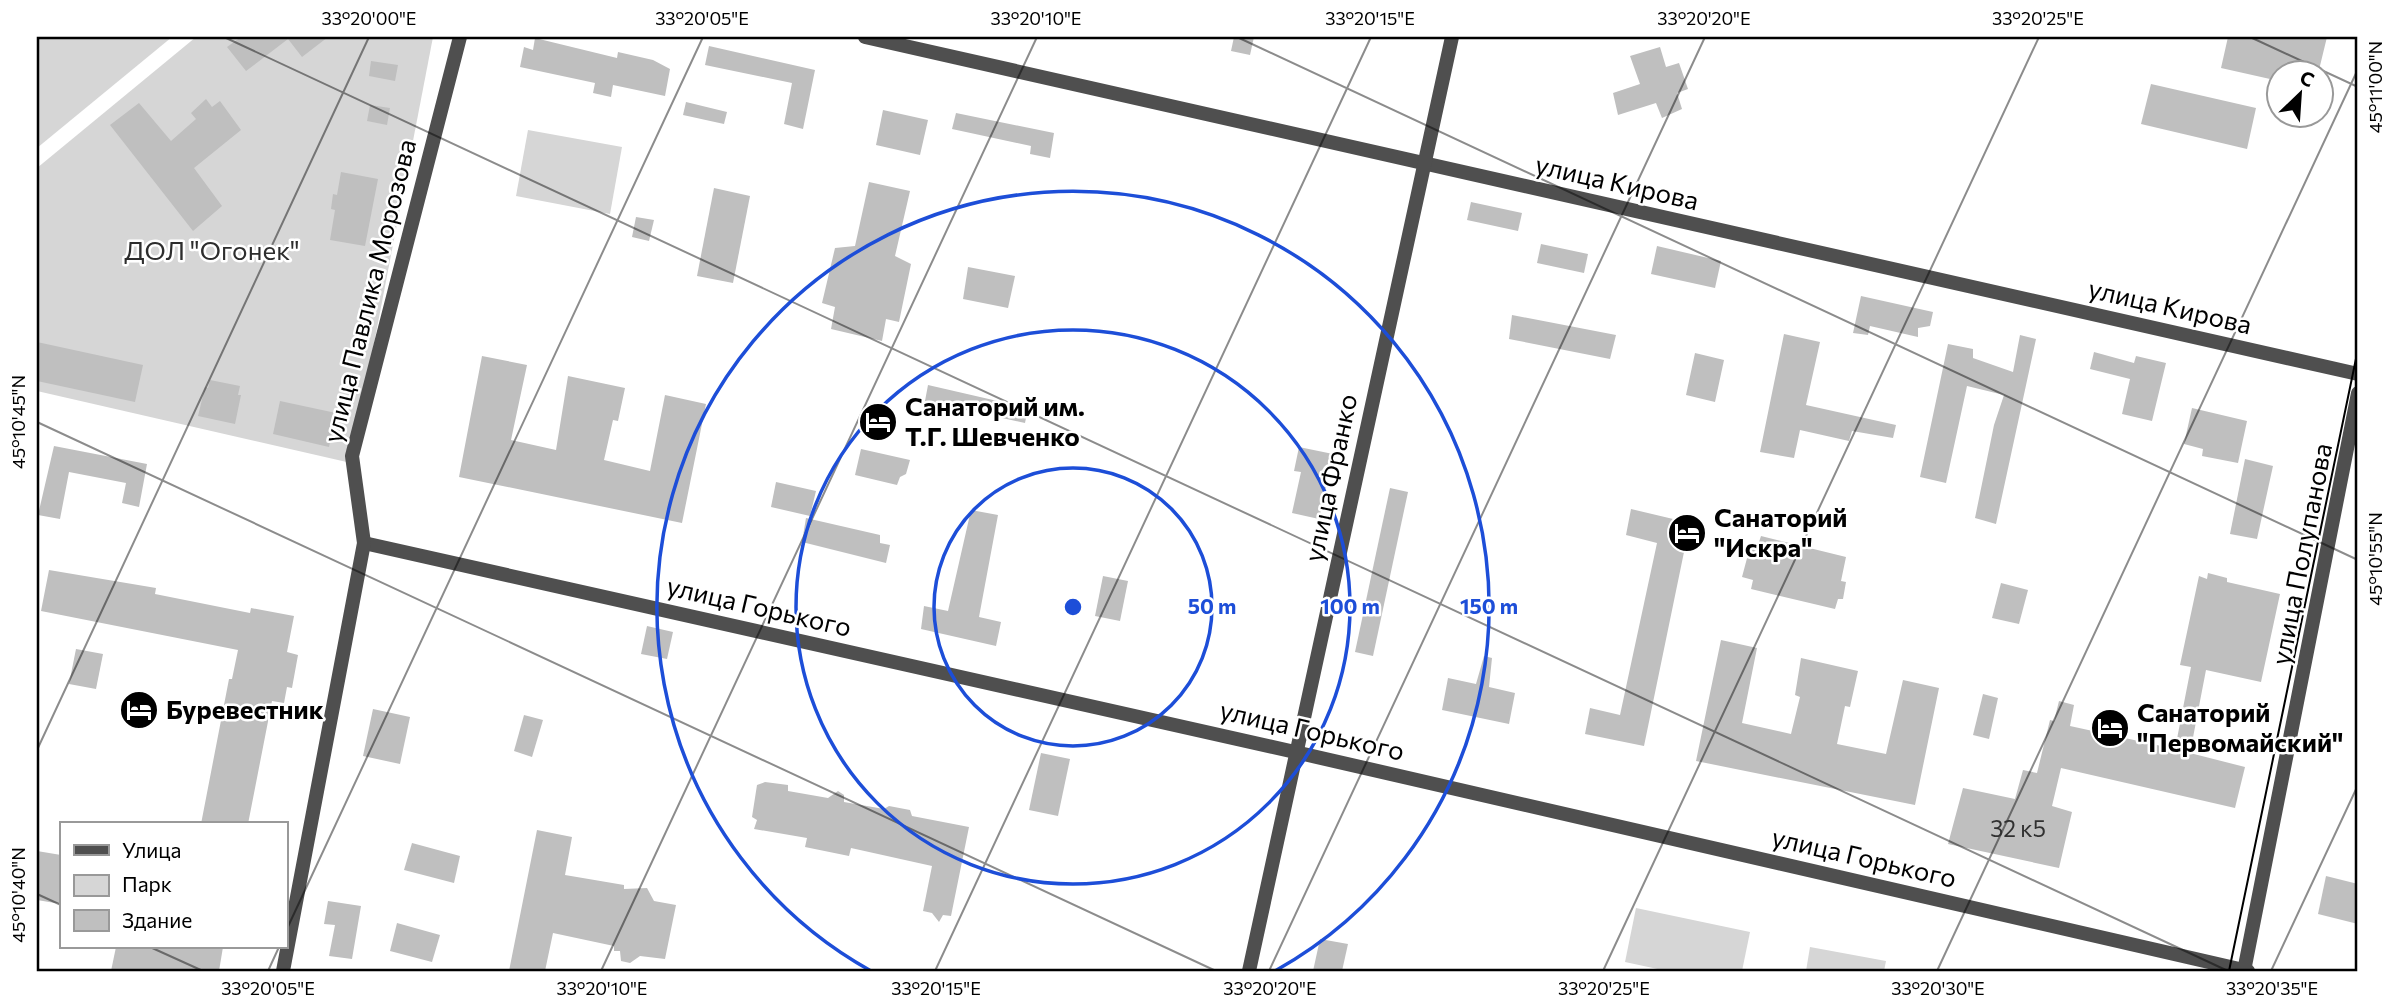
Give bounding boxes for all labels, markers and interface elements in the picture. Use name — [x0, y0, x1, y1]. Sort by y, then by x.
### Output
text: 33°20'00"E — [321, 7, 417, 29]
text: 33°20'05"E — [655, 7, 749, 29]
text: 33°20'10"E — [990, 7, 1082, 29]
text: 33°20'15"E — [1325, 7, 1415, 29]
text: 33°20'20"E — [1657, 7, 1751, 29]
text: 33°20'25"E — [1992, 7, 2084, 29]
text: 45°11'00"N — [2364, 41, 2386, 133]
north arrow — [2266, 60, 2336, 130]
text: С — [2297, 65, 2318, 91]
street label: улица Павлика Морозова — [316, 136, 421, 446]
street label: улица Кирова — [1533, 148, 1702, 215]
park label: ДОЛ "Огонек" — [124, 234, 300, 265]
street label: улица Кирова — [2086, 272, 2255, 339]
text: 45°10'45"N — [7, 375, 29, 469]
place label: Санаторий им. Т.Г. Шевченко — [905, 390, 1085, 451]
street label: улица Франко — [1297, 391, 1362, 564]
hotel icon: Санаторий им. Т.Г. Шевченко — [857, 401, 899, 443]
street label: улица Полупанова — [2264, 440, 2337, 667]
place label: Санаторий "Искра" — [1714, 501, 1848, 562]
hotel icon: Санаторий "Искра" — [1666, 512, 1708, 554]
text: 45°10'55"N — [2364, 512, 2386, 606]
street label: улица Горького — [664, 569, 855, 642]
text: 50 m — [1188, 593, 1236, 618]
text: 100 m — [1320, 593, 1380, 618]
text: 150 m — [1460, 593, 1518, 618]
centre of rings — [1061, 595, 1085, 619]
hotel icon: Буревестник — [118, 689, 160, 731]
place label: Буревестник — [166, 693, 324, 724]
street label: улица Горького — [1217, 693, 1408, 766]
place label: Санаторий "Первомайский" — [2137, 696, 2343, 757]
hotel icon: Санаторий "Первомайский" — [2089, 707, 2131, 749]
house number: 32 к5 — [1990, 814, 2046, 842]
street label: улица Горького — [1769, 820, 1960, 893]
legend — [60, 822, 287, 948]
text: Улица — [122, 837, 181, 862]
text: 45°10'40"N — [7, 847, 29, 943]
text: Парк — [122, 871, 172, 896]
text: Здание — [122, 907, 192, 932]
text: 33°20'05"E — [221, 977, 315, 999]
text: 33°20'10"E — [556, 977, 648, 999]
text: 33°20'15"E — [891, 977, 981, 999]
text: 33°20'20"E — [1223, 977, 1317, 999]
text: 33°20'25"E — [1558, 977, 1650, 999]
text: 33°20'30"E — [1891, 977, 1985, 999]
text: 33°20'35"E — [2226, 977, 2318, 999]

